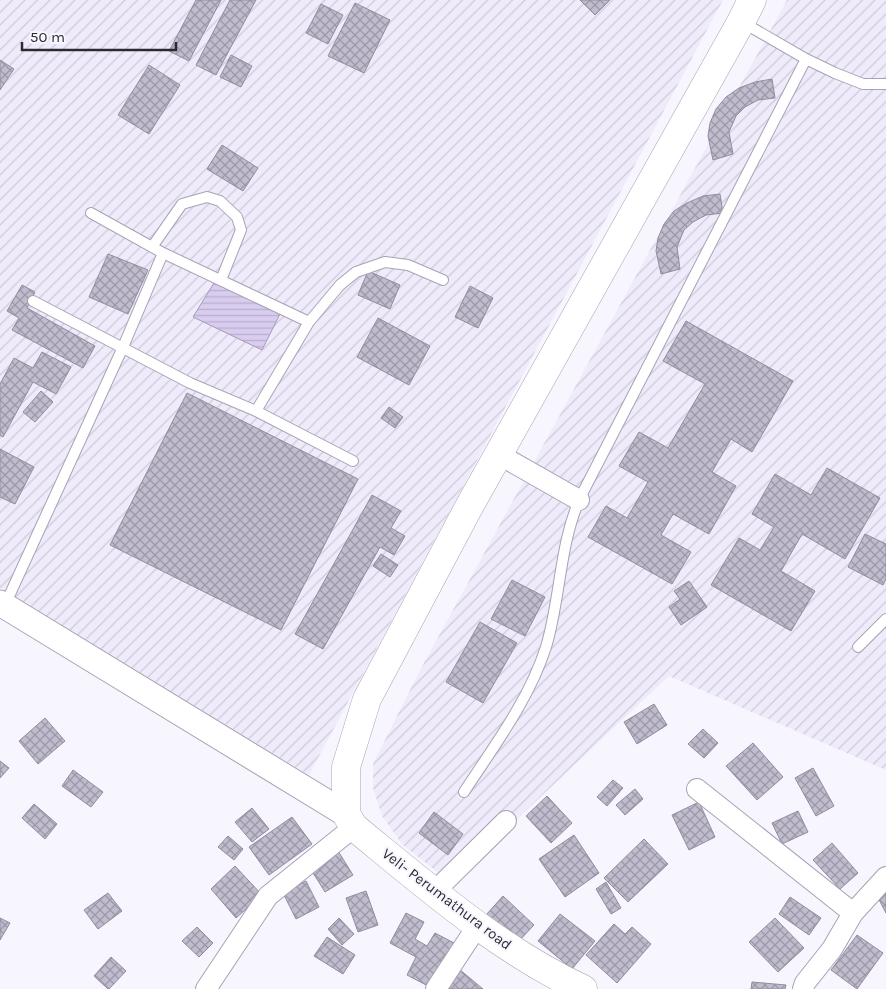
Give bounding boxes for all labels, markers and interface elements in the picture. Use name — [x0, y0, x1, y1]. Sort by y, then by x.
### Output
scale bar — [22, 20, 176, 52]
text: 50 m — [30, 28, 65, 46]
street label: Veli- Perumathura road — [379, 844, 515, 954]

